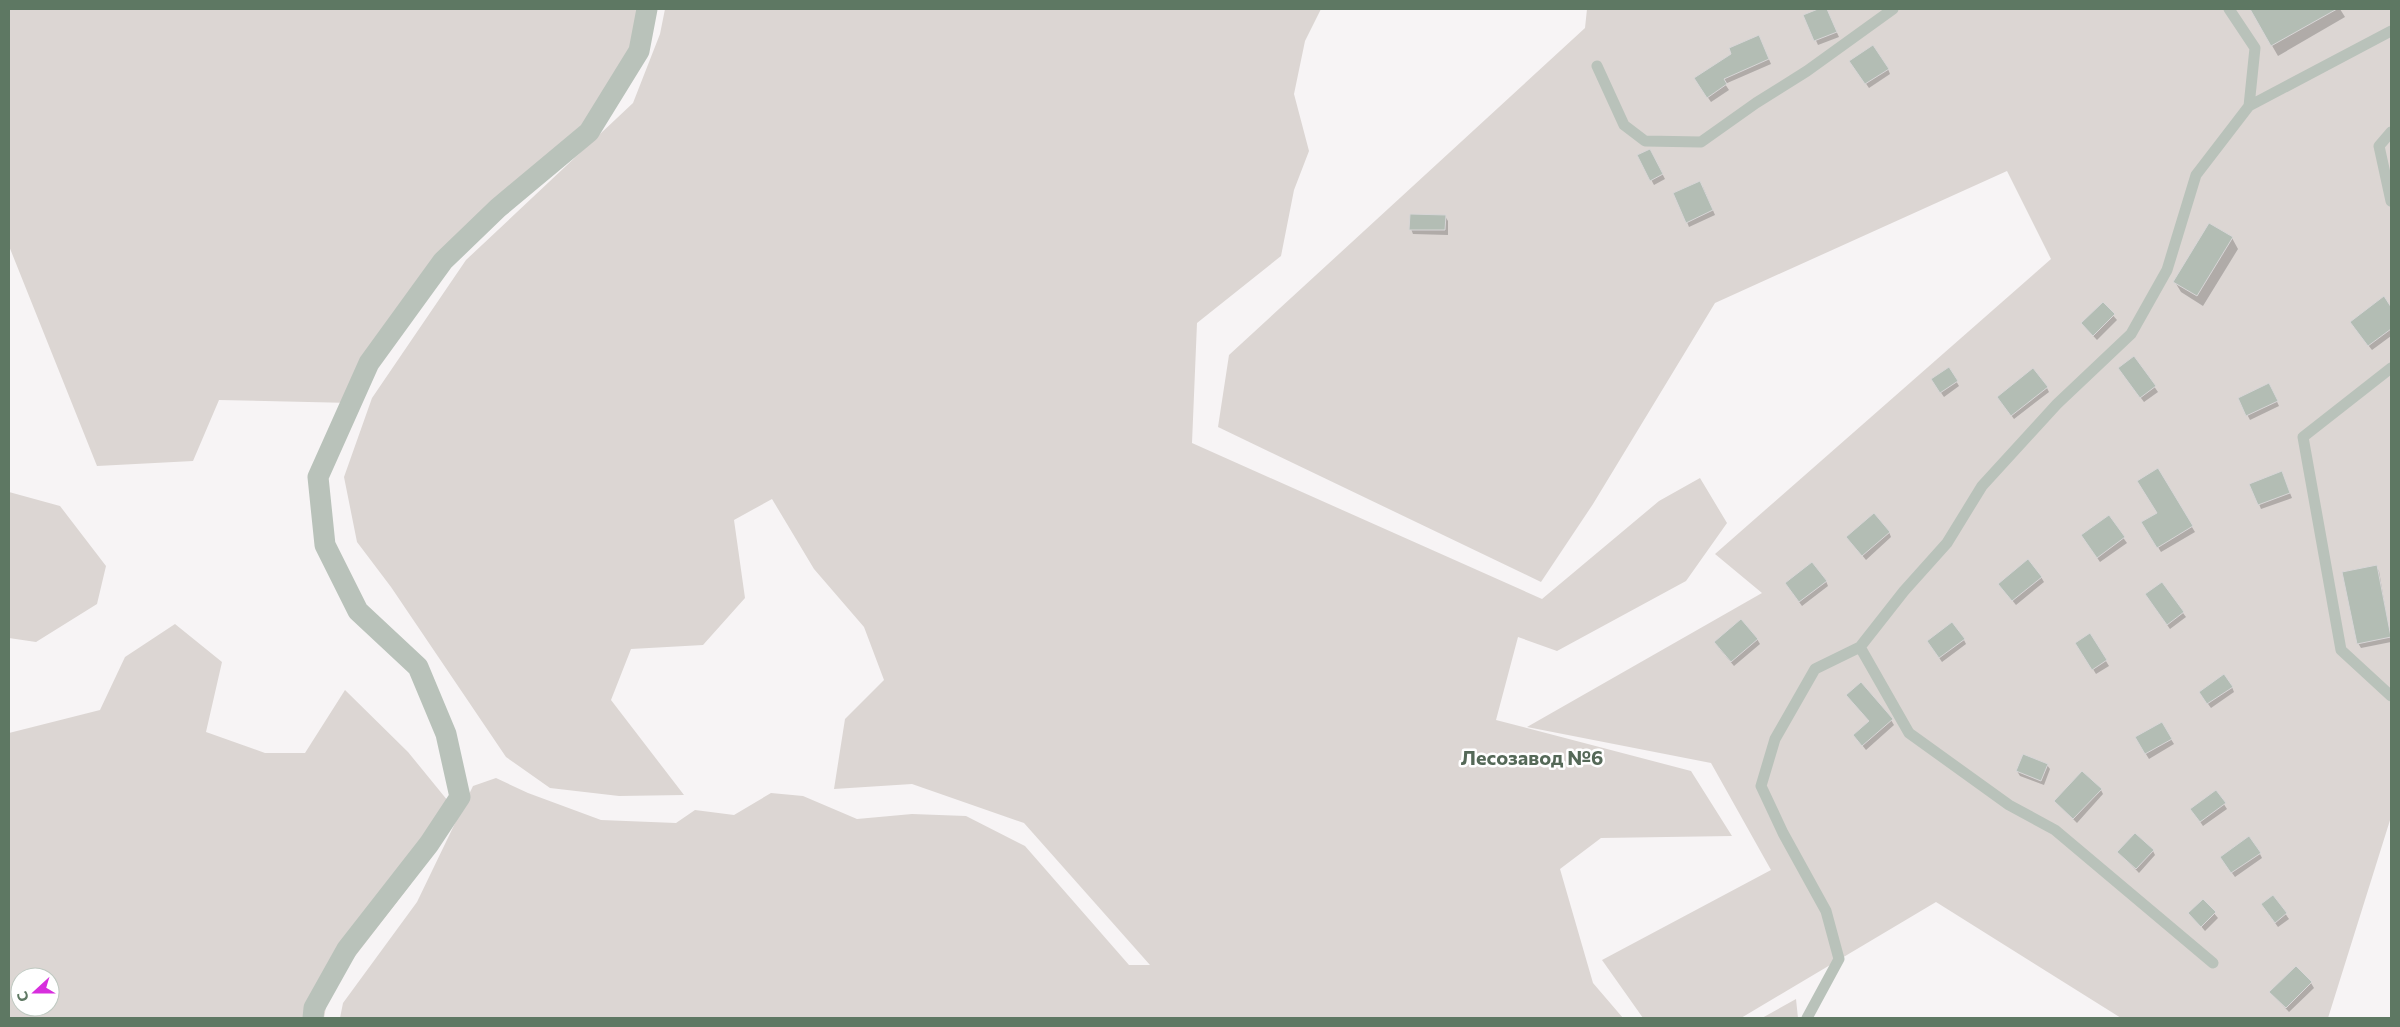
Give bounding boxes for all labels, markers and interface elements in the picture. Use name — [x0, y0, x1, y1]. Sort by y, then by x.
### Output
district label: Лесозавод №6 — [1461, 745, 1603, 769]
north arrow — [10, 967, 60, 1017]
text: С — [13, 989, 32, 1004]

